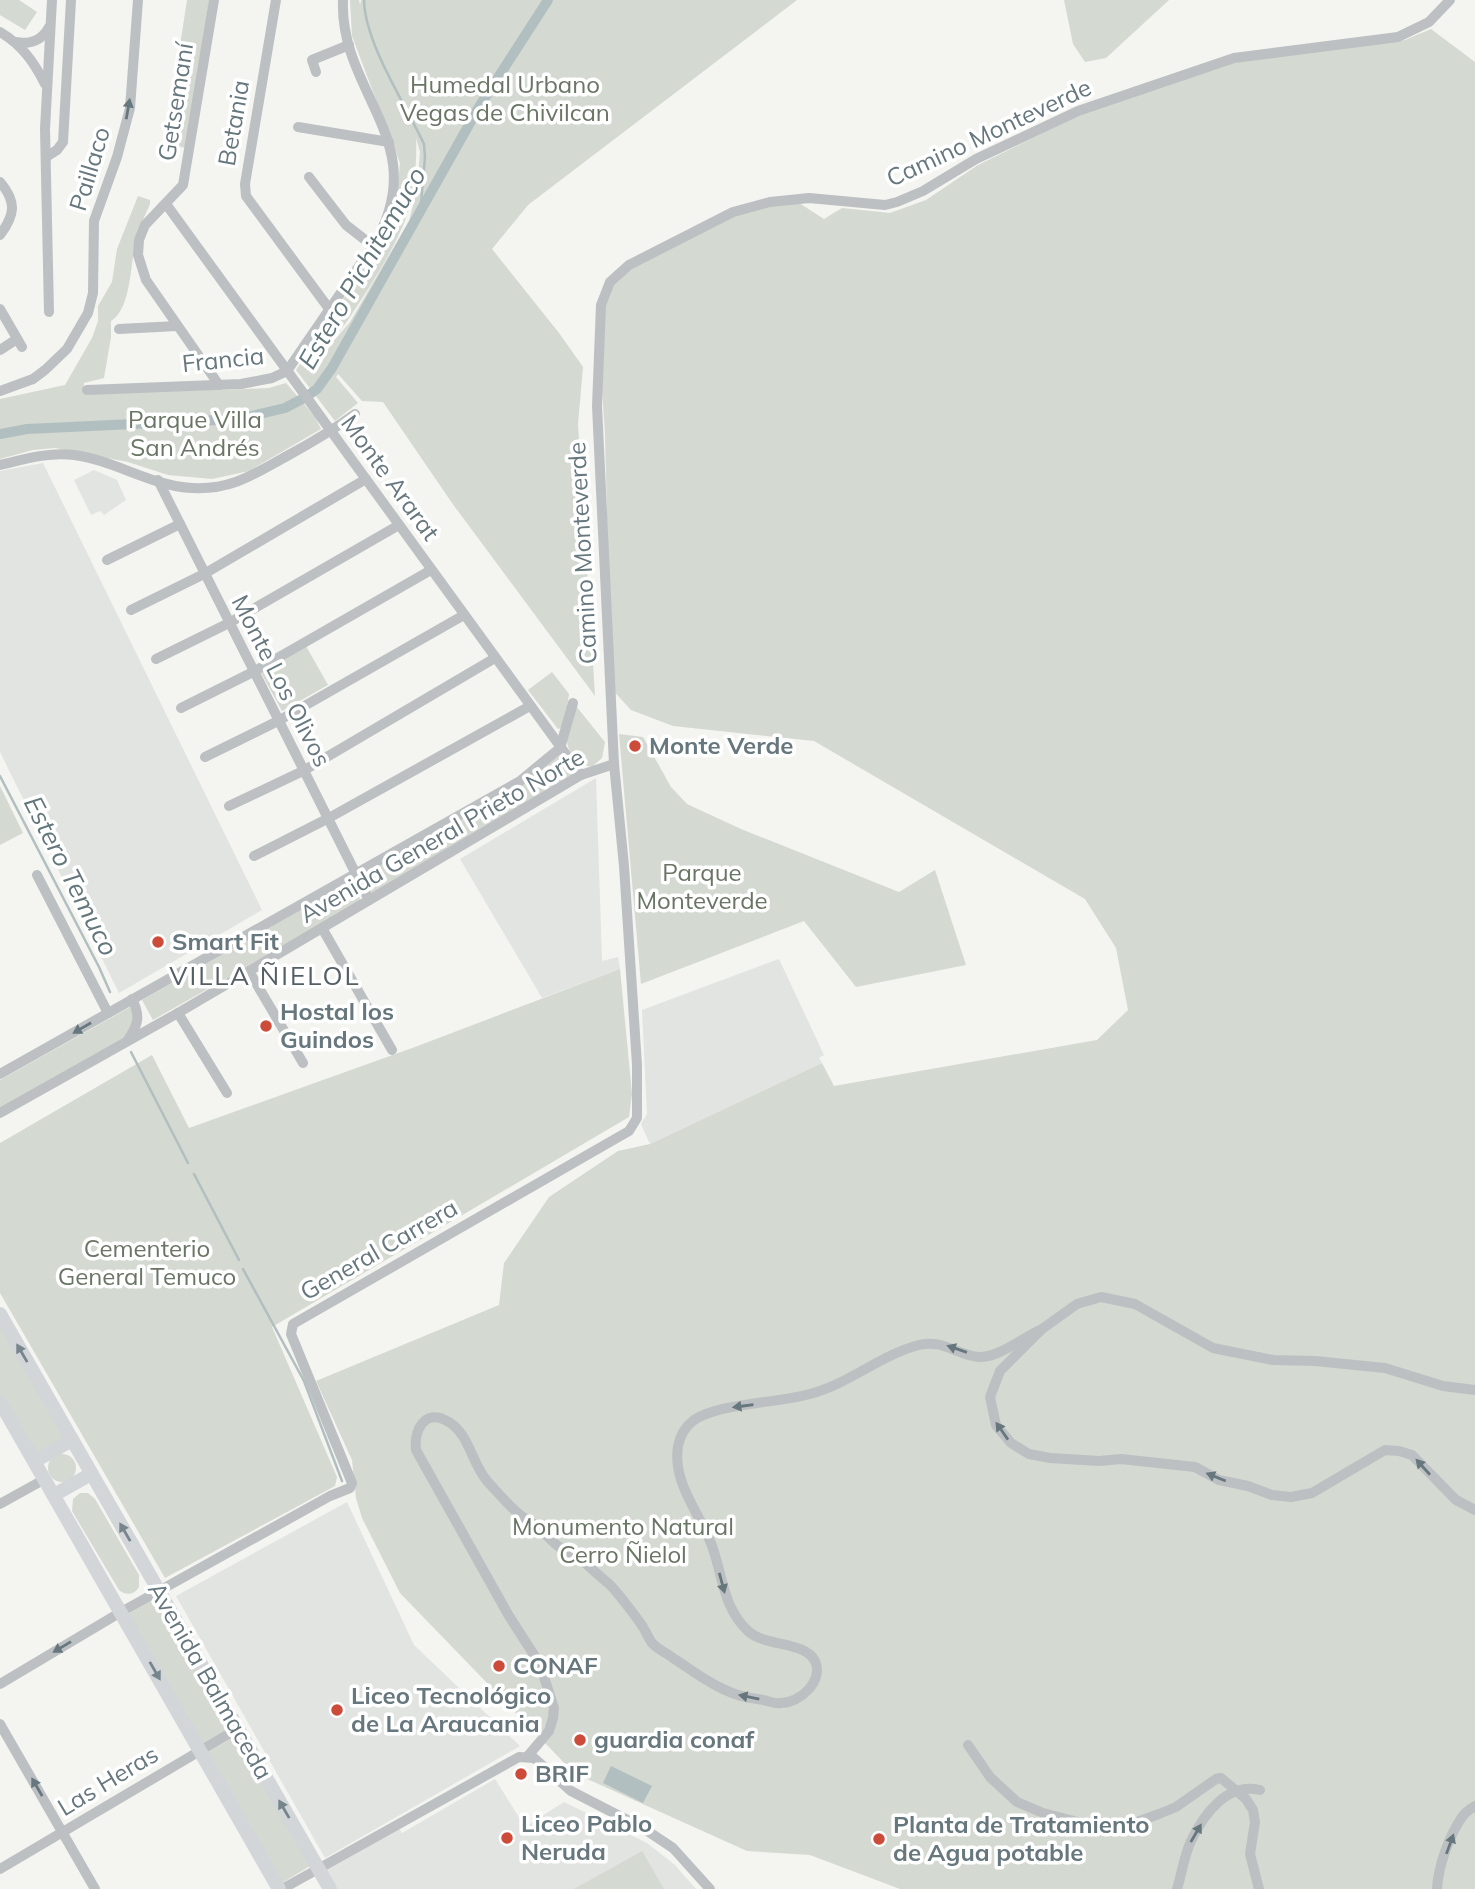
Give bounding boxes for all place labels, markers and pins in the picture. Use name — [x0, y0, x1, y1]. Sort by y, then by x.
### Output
place label: Monte Verde — [649, 730, 793, 760]
marker: Monte Verde — [627, 738, 643, 754]
place label: Smart Fit — [172, 926, 279, 956]
marker: Smart Fit — [150, 934, 166, 950]
place label: Hostal los Guindos — [280, 996, 394, 1054]
marker: Hostal los Guindos — [258, 1018, 274, 1034]
place label: CONAF — [513, 1650, 598, 1680]
marker: CONAF — [491, 1658, 507, 1674]
place label: Liceo Tecnológico de La Araucania — [351, 1680, 551, 1738]
marker: Liceo Tecnológico de La Araucania — [329, 1702, 345, 1718]
place label: guardia conaf — [594, 1724, 755, 1754]
marker: guardia conaf — [572, 1732, 588, 1748]
place label: BRIF — [535, 1758, 589, 1788]
marker: BRIF — [513, 1766, 529, 1782]
place label: Liceo Pablo Neruda — [521, 1808, 652, 1866]
place label: Planta de Tratamiento de Agua potable — [893, 1809, 1150, 1867]
marker: Liceo Pablo Neruda — [499, 1830, 515, 1846]
marker: Planta de Tratamiento de Agua potable — [871, 1831, 887, 1847]

